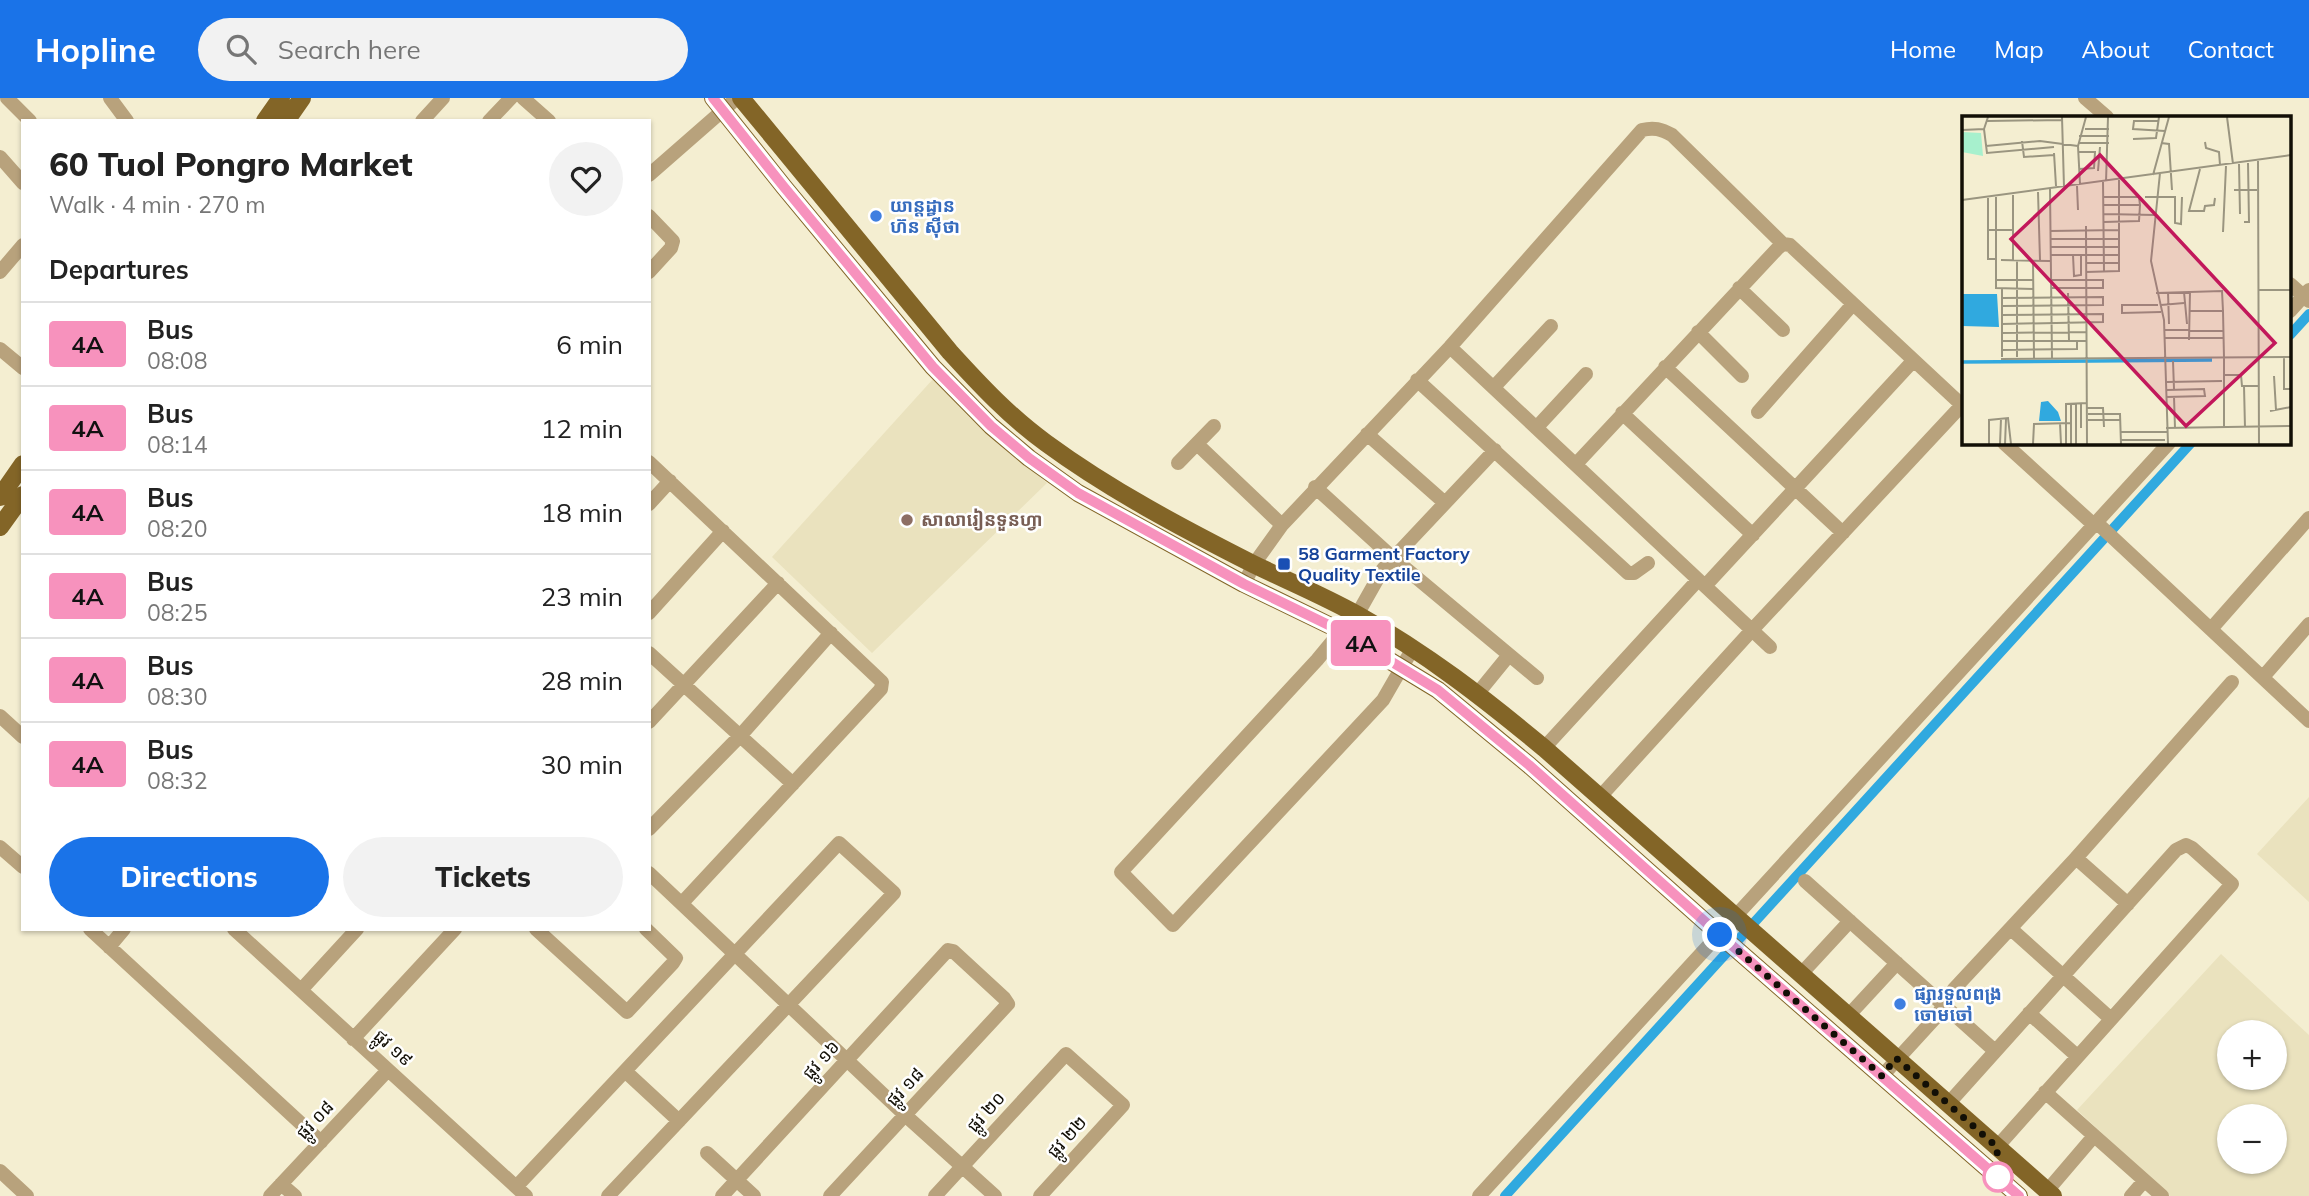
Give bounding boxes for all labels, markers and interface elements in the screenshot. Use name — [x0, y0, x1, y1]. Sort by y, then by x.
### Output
search box — [198, 18, 688, 81]
text: Hopline — [35, 29, 156, 70]
icon: search — [222, 30, 260, 68]
text: Search here — [278, 33, 421, 66]
text: Home — [1890, 34, 1956, 64]
text: Map — [1994, 34, 2044, 64]
text: About — [2082, 34, 2150, 64]
text: Contact — [2188, 34, 2274, 64]
inset map — [1962, 116, 2292, 444]
button: heart — [549, 142, 623, 216]
text: 60 Tuol Pongro Market — [49, 143, 413, 184]
text: Walk · 4 min · 270 m — [49, 190, 266, 219]
place label: យាន្ដដ្ឋាន ហ៊ន ស៊ីថា — [890, 194, 960, 238]
marker: យាន្ដដ្ឋាន ហ៊ន ស៊ីថា — [868, 208, 884, 224]
text: Departures — [49, 253, 189, 286]
text: Bus — [147, 313, 193, 346]
text: 6 min — [556, 328, 623, 361]
text: 4A — [71, 329, 104, 359]
text: 08:08 — [147, 346, 207, 375]
text: Bus — [147, 397, 193, 430]
text: 12 min — [541, 412, 623, 445]
text: 4A — [71, 413, 104, 443]
text: 08:14 — [147, 430, 207, 459]
text: Bus — [147, 481, 193, 514]
text: 18 min — [541, 496, 623, 529]
text: 4A — [71, 497, 104, 527]
place label: សាលារៀនទួនហ្វា — [921, 508, 1043, 531]
marker: សាលារៀនទួនហ្វា — [899, 512, 915, 528]
text: 08:20 — [147, 514, 207, 543]
place label: 58 Garment Factory Quality Textile — [1298, 542, 1470, 586]
marker: 58 Garment Factory Quality Textile — [1276, 556, 1292, 572]
text: Bus — [147, 565, 193, 598]
text: 23 min — [541, 580, 623, 613]
text: 4A — [71, 581, 104, 611]
text: 08:25 — [147, 598, 207, 627]
line badge: 4A — [1330, 620, 1392, 666]
text: 4A — [1345, 628, 1377, 658]
text: Bus — [147, 649, 193, 682]
text: 28 min — [541, 664, 623, 697]
text: 4A — [71, 665, 104, 695]
text: 08:30 — [147, 682, 207, 711]
text: Bus — [147, 733, 193, 766]
text: 30 min — [541, 748, 623, 781]
text: 4A — [71, 749, 104, 779]
text: 08:32 — [147, 766, 207, 795]
button: Directions — [49, 837, 329, 917]
button: Tickets — [343, 837, 623, 917]
your location — [1702, 917, 1737, 952]
place label: ផ្សារទួលពង្រ ចោមចៅ — [1914, 982, 2002, 1026]
marker: ផ្សារទួលពង្រ ចោមចៅ — [1892, 996, 1908, 1012]
map controls — [2217, 1020, 2287, 1174]
button: + — [2217, 1020, 2287, 1090]
street label: ផ្លូវ ១៩ — [365, 1024, 418, 1075]
street label: ផ្លូវ ១៦ — [797, 1035, 848, 1088]
street label: ផ្លូវ ១៨ — [881, 1062, 932, 1115]
street label: ផ្លូវ ២០ — [961, 1087, 1014, 1140]
street label: ផ្លូវ ០៨ — [291, 1095, 342, 1148]
button: − — [2217, 1104, 2287, 1174]
street label: ផ្លូវ ២២ — [1042, 1111, 1096, 1166]
unlabelled marker — [1983, 1162, 2013, 1192]

